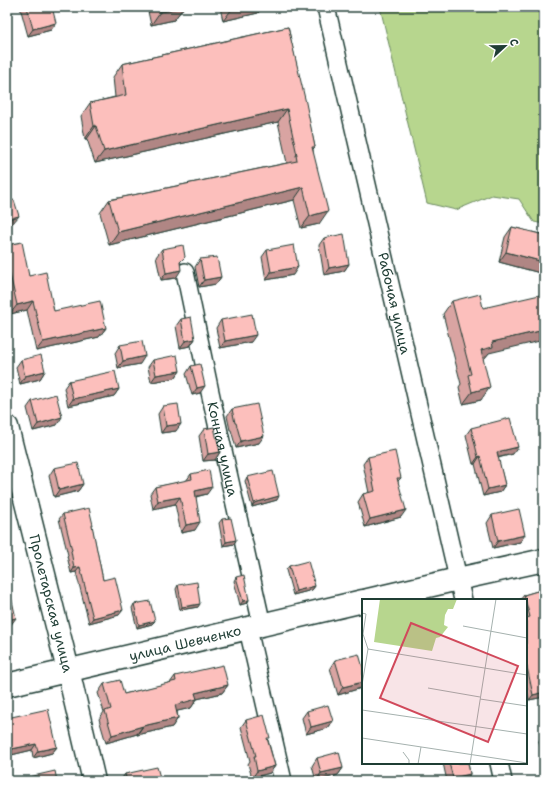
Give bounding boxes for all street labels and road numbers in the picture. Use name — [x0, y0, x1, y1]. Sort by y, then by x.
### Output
street label: Рабочая улица — [374, 251, 415, 356]
street label: Конная улица — [203, 400, 242, 498]
street label: Пролетарская улица — [25, 533, 77, 675]
street label: улица Шевченко — [127, 621, 243, 665]

